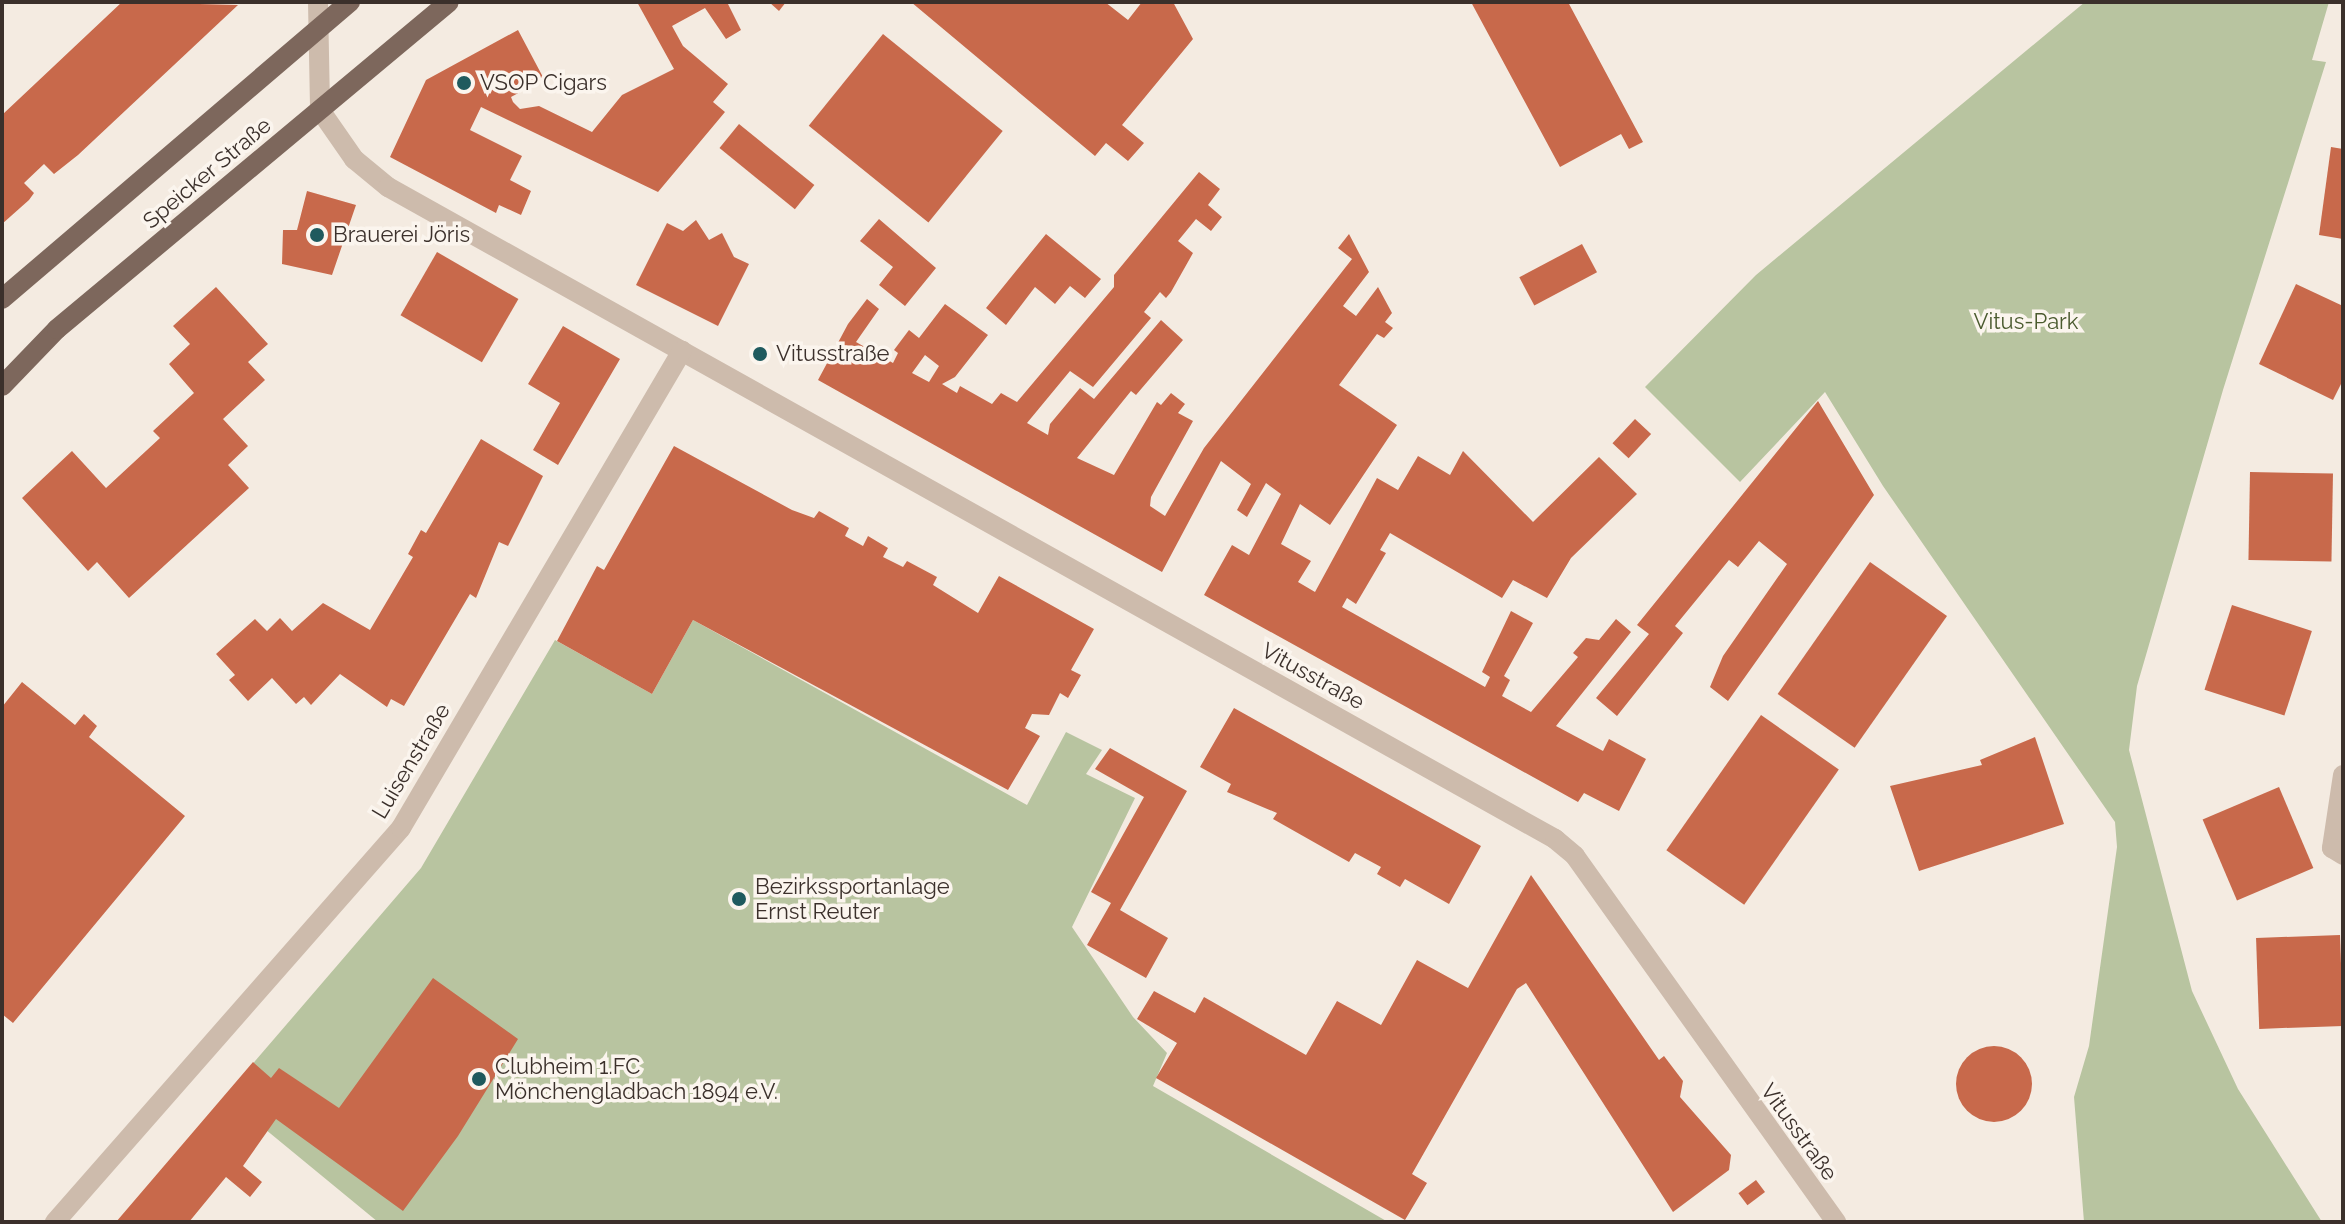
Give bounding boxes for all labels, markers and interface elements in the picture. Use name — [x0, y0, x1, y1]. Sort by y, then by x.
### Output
place label: VSOP Cigars — [480, 70, 608, 96]
marker: VSOP Cigars — [455, 74, 473, 92]
street label: Speicker Straße — [138, 112, 276, 234]
place label: Brauerei Jöris — [333, 222, 471, 248]
marker: Brauerei Jöris — [308, 226, 326, 244]
park label: Vitus-Park — [1973, 309, 2079, 335]
place label: Vitusstraße — [776, 341, 889, 367]
marker: Vitusstraße — [751, 345, 769, 363]
street label: Vitusstraße — [1257, 637, 1369, 715]
street label: Luisenstraße — [366, 699, 456, 823]
place label: Bezirkssportanlage Ernst Reuter — [755, 873, 950, 924]
marker: Bezirkssportanlage Ernst Reuter — [730, 890, 748, 908]
place label: Clubheim 1.FC Mönchengladbach 1894 e.V. — [495, 1053, 778, 1104]
marker: Clubheim 1.FC Mönchengladbach 1894 e.V. — [470, 1070, 488, 1088]
street label: Vitusstraße — [1755, 1078, 1843, 1186]

